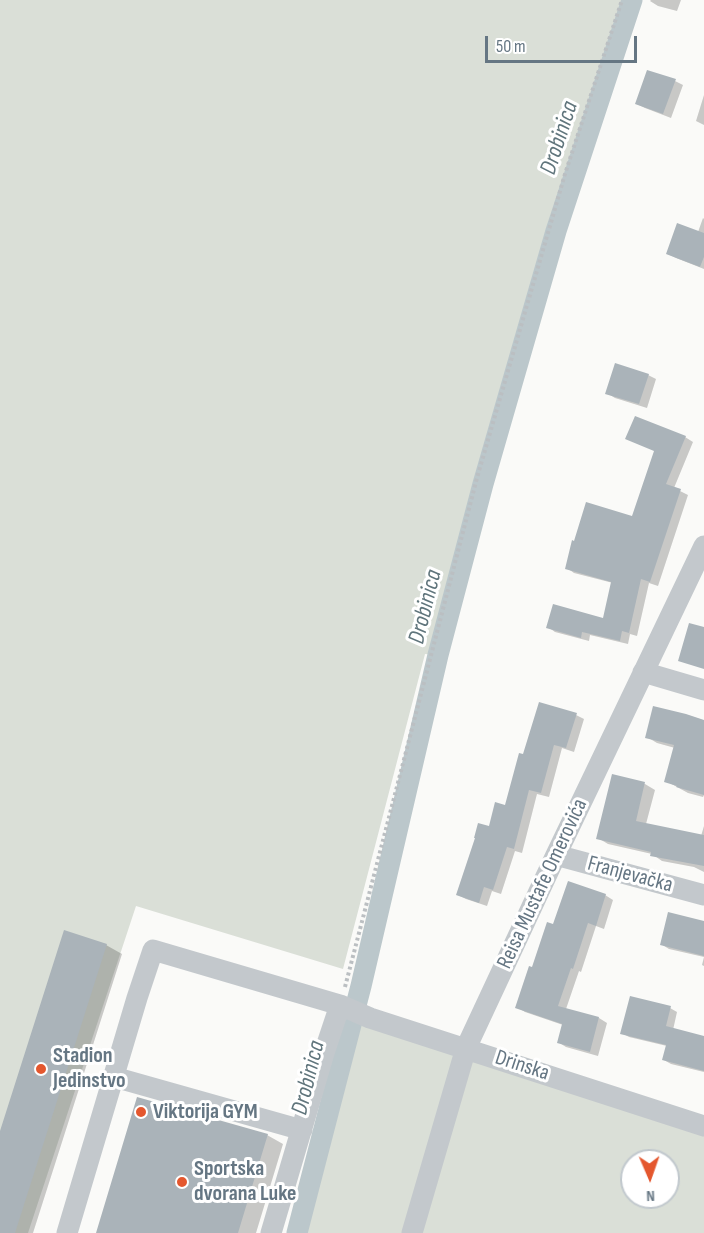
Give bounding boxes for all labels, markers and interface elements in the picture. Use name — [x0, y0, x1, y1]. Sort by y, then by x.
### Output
scale bar — [488, 24, 640, 62]
text: 50 m — [496, 36, 526, 57]
water label: Drobinica — [535, 98, 585, 178]
water label: Drobinica — [403, 567, 449, 647]
street label: Reisa Mustafe Omerovića — [492, 795, 594, 973]
street label: Franjevačka — [585, 851, 675, 899]
water label: Drobinica — [286, 1038, 332, 1118]
place label: Stadion Jedinstvo — [53, 1043, 126, 1094]
street label: Drinska — [492, 1045, 552, 1087]
marker: Stadion Jedinstvo — [34, 1062, 48, 1076]
place label: Viktorija GYM — [153, 1099, 258, 1125]
marker: Viktorija GYM — [134, 1105, 148, 1119]
north arrow — [620, 1149, 680, 1209]
place label: Sportska dvorana Luke — [194, 1156, 296, 1208]
marker: Sportska dvorana Luke — [175, 1175, 189, 1189]
text: N — [646, 1186, 655, 1205]

